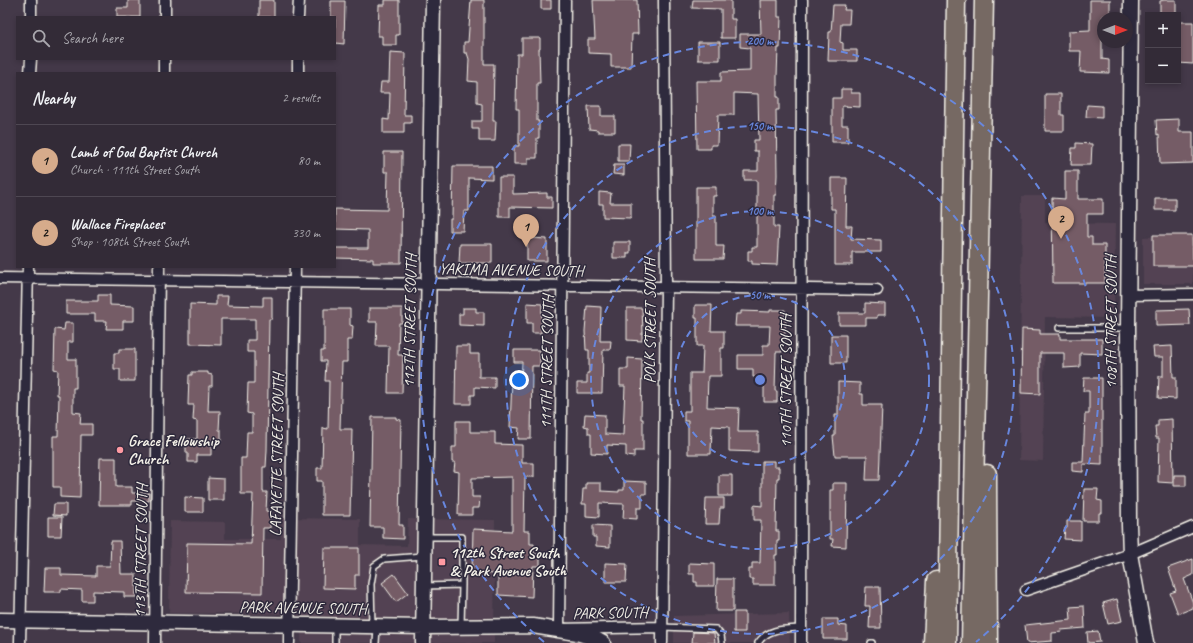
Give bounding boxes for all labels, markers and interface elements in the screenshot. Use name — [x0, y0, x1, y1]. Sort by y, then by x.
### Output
north arrow — [1097, 12, 1133, 48]
map controls — [1145, 12, 1181, 84]
button: + — [1145, 12, 1181, 48]
search box — [16, 16, 336, 60]
icon: search — [30, 27, 52, 49]
text: Search here — [62, 29, 123, 48]
text: 200 m — [747, 33, 774, 49]
button: − — [1145, 48, 1181, 84]
text: Nearby — [32, 88, 75, 109]
text: 2 results — [282, 90, 320, 106]
text: 150 m — [747, 118, 774, 134]
text: Lamb of God Baptist Church — [70, 143, 217, 162]
text: 1 — [42, 153, 48, 169]
text: 80 m — [298, 153, 320, 169]
text: Church · 111th Street South — [70, 162, 199, 178]
text: 100 m — [747, 203, 774, 219]
pin: 2 — [1048, 206, 1074, 239]
pin: 1 — [513, 214, 539, 247]
text: Wallace Fireplaces — [70, 215, 164, 234]
text: 2 — [42, 225, 48, 241]
text: 330 m — [292, 225, 320, 241]
text: Shop · 108th Street South — [70, 234, 189, 250]
street label: 112TH STREET SOUTH — [399, 251, 421, 388]
street label: 108TH STREET SOUTH — [1101, 252, 1121, 389]
street label: POLK STREET SOUTH — [640, 255, 660, 384]
street label: YAKIMA AVENUE SOUTH — [439, 259, 586, 281]
text: 50 m — [750, 287, 771, 303]
street label: 111TH STREET SOUTH — [536, 292, 558, 429]
street label: 110TH STREET SOUTH — [776, 311, 796, 448]
street label: LAFAYETTE STREET SOUTH — [266, 370, 288, 537]
your location — [509, 370, 529, 390]
centre of rings — [753, 373, 767, 387]
place label: Grace Fellowship Church — [128, 431, 221, 469]
marker: Grace Fellowship Church — [115, 445, 125, 455]
street label: 113TH STREET SOUTH — [130, 481, 152, 618]
place label: 112th Street South & Park Avenue South — [450, 543, 567, 581]
marker: 112th Street South & Park Avenue South — [437, 557, 447, 567]
street label: PARK AVENUE SOUTH — [239, 597, 370, 619]
street label: PARK SOUTH — [572, 602, 651, 624]

